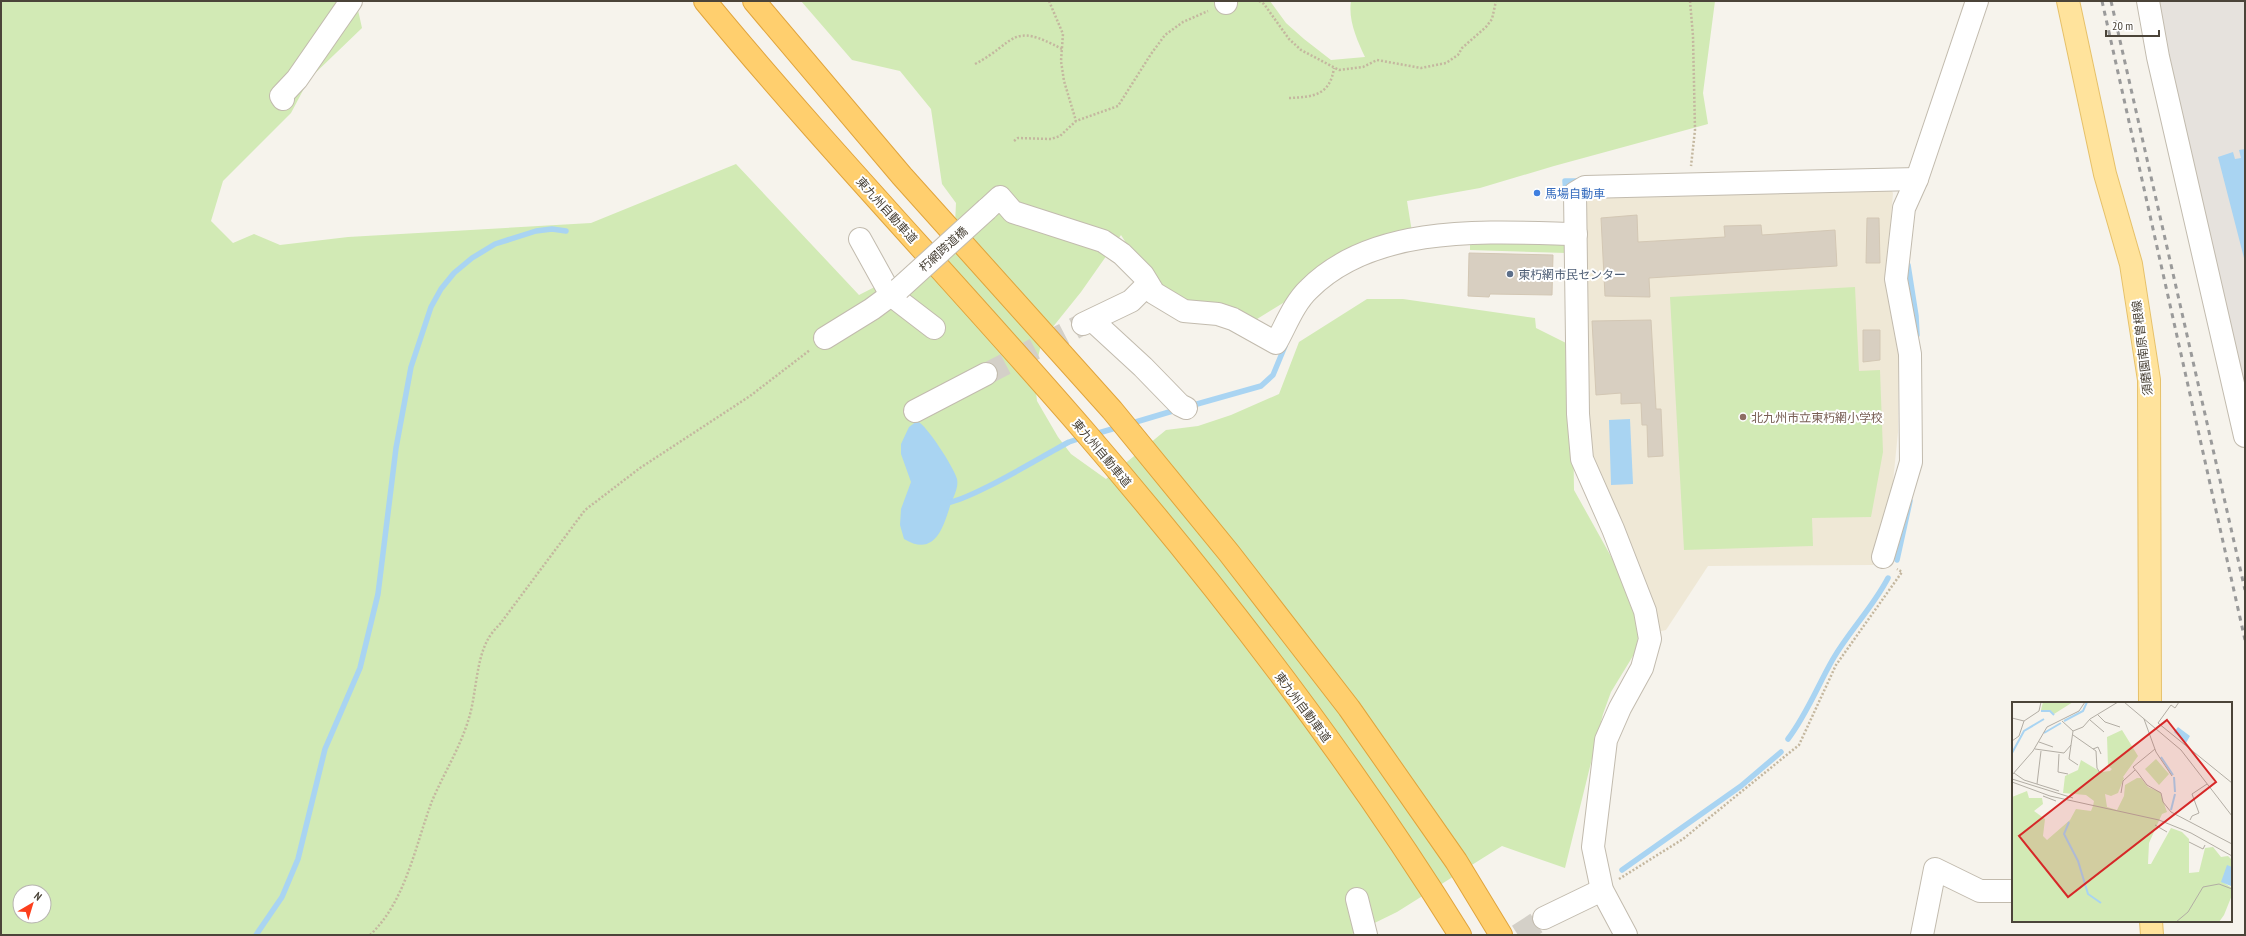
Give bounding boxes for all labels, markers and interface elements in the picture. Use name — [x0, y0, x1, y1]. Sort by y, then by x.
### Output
scale bar — [2106, 12, 2159, 38]
text: 20 m — [2112, 18, 2133, 33]
street label: 東九州自動車道 — [853, 174, 921, 246]
place label: 馬場自動車 — [1545, 186, 1605, 201]
marker: 馬場自動車 — [1532, 188, 1542, 198]
street label: 朽網跨道橋 — [916, 223, 970, 275]
place label: 東朽網市民センター — [1518, 267, 1626, 282]
marker: 東朽網市民センター — [1505, 269, 1515, 279]
street label: 須磨園南原曽根線 — [2129, 299, 2155, 397]
place label: 北九州市立東朽網小学校 — [1751, 410, 1883, 425]
marker: 北九州市立東朽網小学校 — [1738, 412, 1748, 422]
street label: 東九州自動車道 — [1069, 416, 1135, 490]
street label: 東九州自動車道 — [1272, 669, 1334, 745]
inset map — [2012, 702, 2232, 922]
north arrow — [12, 884, 52, 924]
text: N — [32, 889, 45, 903]

